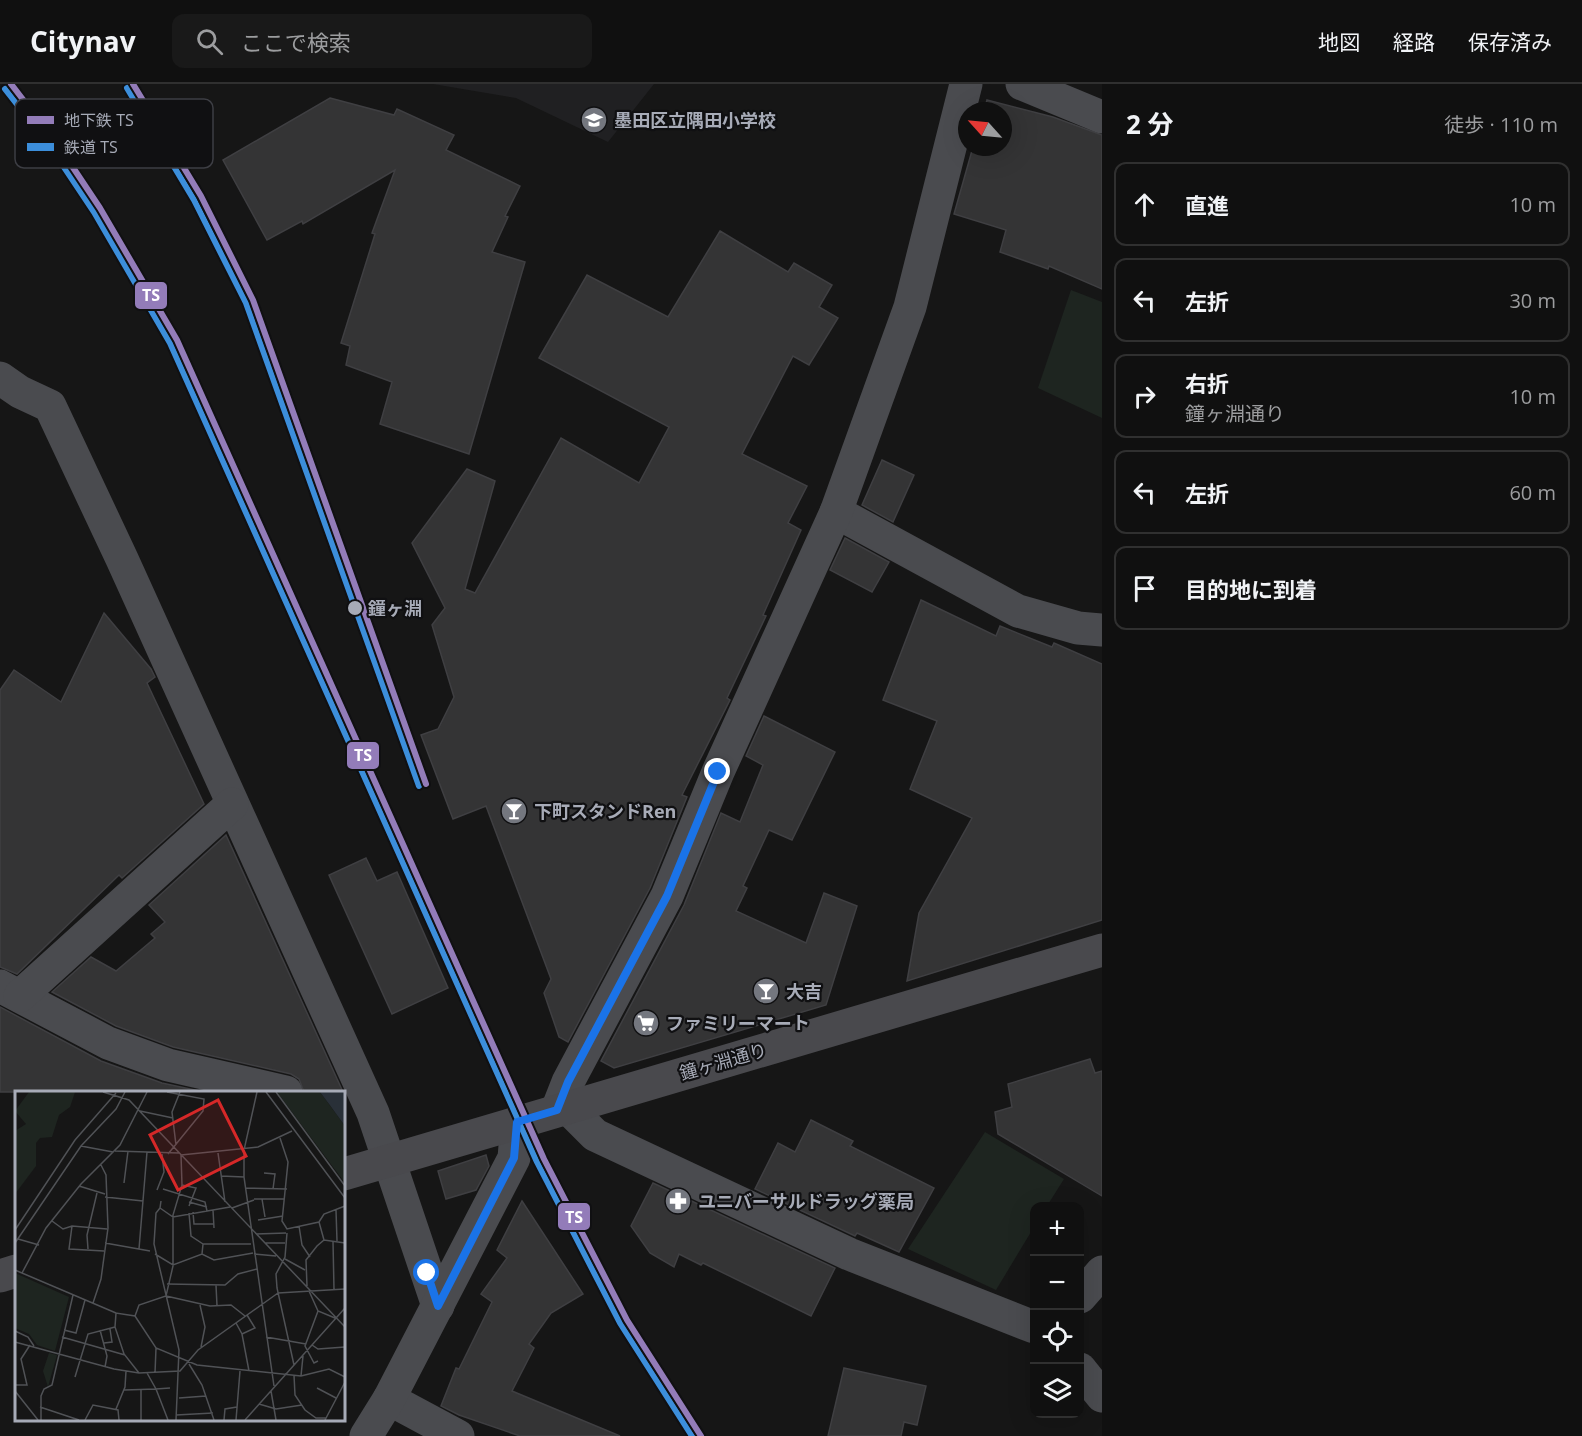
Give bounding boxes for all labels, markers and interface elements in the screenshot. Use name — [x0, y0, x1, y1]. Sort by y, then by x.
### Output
search box — [172, 14, 592, 68]
text: Citynav — [30, 22, 136, 60]
icon: search — [193, 25, 226, 58]
text: ここで検索 — [241, 27, 351, 57]
text: 地図 — [1318, 28, 1360, 56]
text: 経路 — [1393, 28, 1435, 56]
text: 保存済み — [1468, 28, 1552, 56]
legend — [15, 99, 213, 168]
north arrow — [958, 102, 1012, 156]
school or university icon: 墨田区立隅田小学校 — [579, 105, 609, 135]
text: 2 分 — [1126, 106, 1174, 142]
place label: 墨田区立隅田小学校 — [614, 108, 776, 132]
text: 地下鉄 TS — [64, 109, 134, 131]
text: 徒歩 · 110 m — [1444, 111, 1558, 138]
text: 鉄道 TS — [64, 136, 118, 158]
icon: ahead — [1128, 188, 1161, 221]
text: 直進 — [1185, 190, 1229, 220]
text: 10 m — [1509, 191, 1556, 218]
line badge: TS — [134, 281, 168, 310]
text: TS — [142, 284, 160, 306]
icon: left — [1128, 284, 1161, 317]
text: 左折 — [1185, 286, 1229, 316]
text: 30 m — [1509, 287, 1556, 314]
text: 右折 — [1185, 368, 1229, 398]
icon: right — [1128, 380, 1161, 413]
text: 10 m — [1509, 383, 1556, 410]
text: 鐘ヶ淵通り — [1185, 400, 1285, 427]
icon: left — [1128, 476, 1161, 509]
text: 左折 — [1185, 478, 1229, 508]
text: 60 m — [1509, 479, 1556, 506]
icon: arrive — [1128, 572, 1161, 605]
text: 目的地に到着 — [1185, 574, 1317, 604]
place label: 鐘ヶ淵 — [367, 596, 422, 620]
marker: 鐘ヶ淵 — [346, 599, 364, 617]
line badge: TS — [346, 741, 380, 770]
text: TS — [354, 744, 372, 766]
route end — [704, 758, 730, 784]
bar icon: 下町スタンドRen — [499, 796, 529, 826]
place label: 下町スタンドRen — [534, 799, 676, 823]
bar icon: 大吉 — [751, 976, 781, 1006]
place label: 大吉 — [786, 979, 822, 1003]
supermarket icon: ファミリーマート — [631, 1008, 661, 1038]
place label: ファミリーマート — [666, 1011, 810, 1035]
street label: 鐘ヶ淵通り — [676, 1037, 770, 1085]
inset map — [15, 1091, 345, 1421]
pharmacy icon: ユニバーサルドラッグ薬局 — [663, 1186, 693, 1216]
place label: ユニバーサルドラッグ薬局 — [698, 1189, 914, 1213]
line badge: TS — [557, 1202, 591, 1231]
map controls — [1030, 1202, 1084, 1418]
button: + — [1030, 1202, 1084, 1256]
text: TS — [565, 1206, 583, 1228]
button: − — [1030, 1256, 1084, 1310]
route start — [413, 1259, 439, 1285]
button: locate — [1030, 1310, 1084, 1364]
button: layers — [1030, 1364, 1084, 1418]

